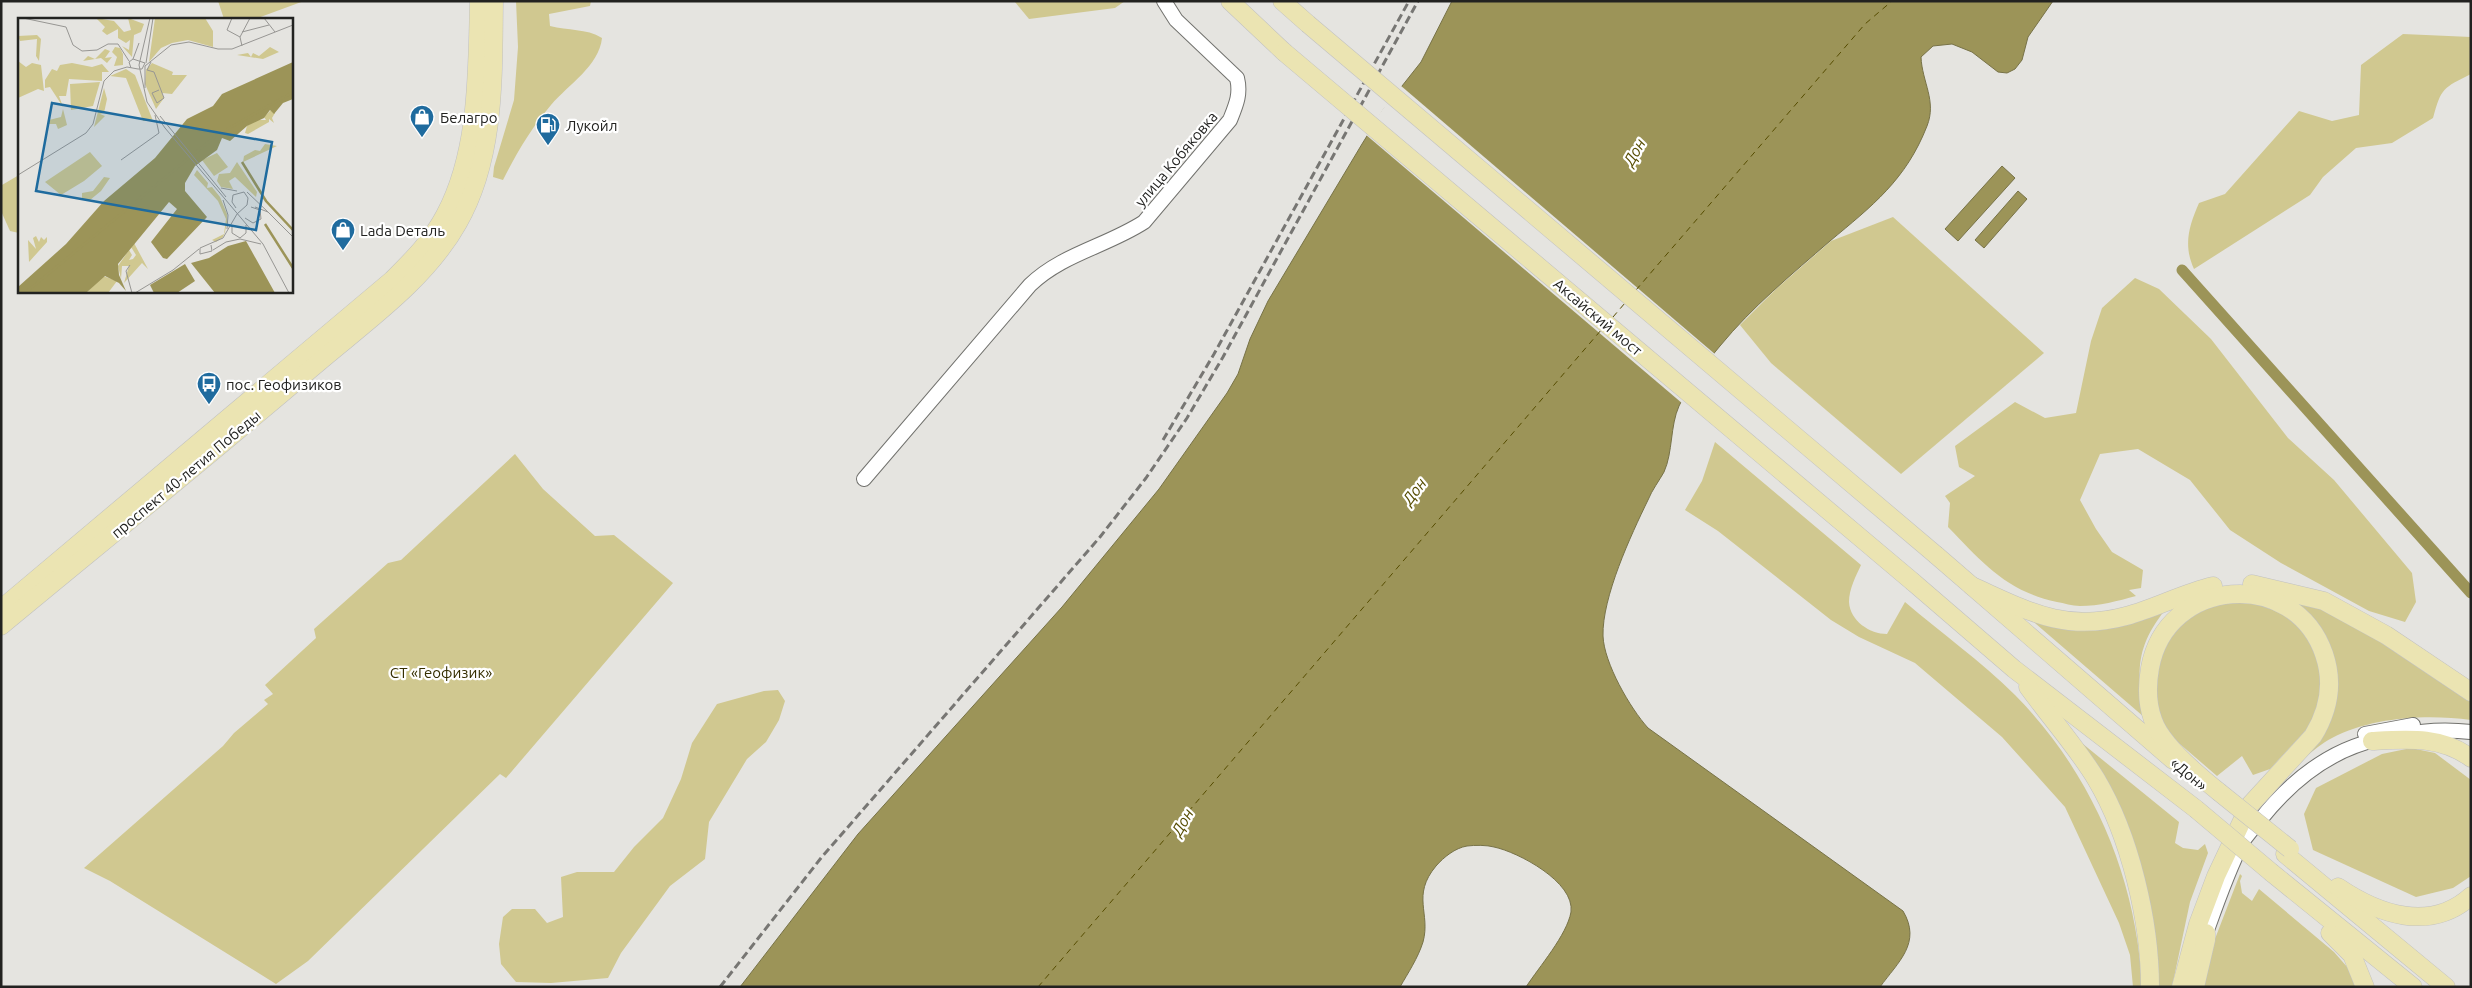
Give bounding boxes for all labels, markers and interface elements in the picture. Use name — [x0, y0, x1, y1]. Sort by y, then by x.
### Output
inset map — [18, 18, 292, 292]
shop icon: Белагро — [409, 104, 435, 138]
street label: улица Кобяковка — [1131, 108, 1221, 210]
place label: Белагро — [440, 109, 498, 126]
fuel station icon: Лукойл — [535, 112, 561, 146]
place label: Лукойл — [566, 117, 617, 134]
water label: Дон — [1618, 135, 1649, 170]
shop icon: Lada Dеталь — [330, 217, 356, 251]
place label: Lada Dеталь — [360, 222, 445, 239]
street label: Аксайский мост — [1550, 275, 1646, 359]
bus stop icon: пос. Геофизиков — [196, 371, 222, 405]
place label: пос. Геофизиков — [226, 376, 342, 393]
street label: проспект 40-летия Победы — [108, 407, 264, 541]
water label: Дон — [1397, 474, 1430, 509]
park label: СТ «Геофизик» — [390, 664, 492, 681]
street label: «Дон» — [2167, 754, 2211, 794]
water label: Дон — [1166, 805, 1197, 840]

